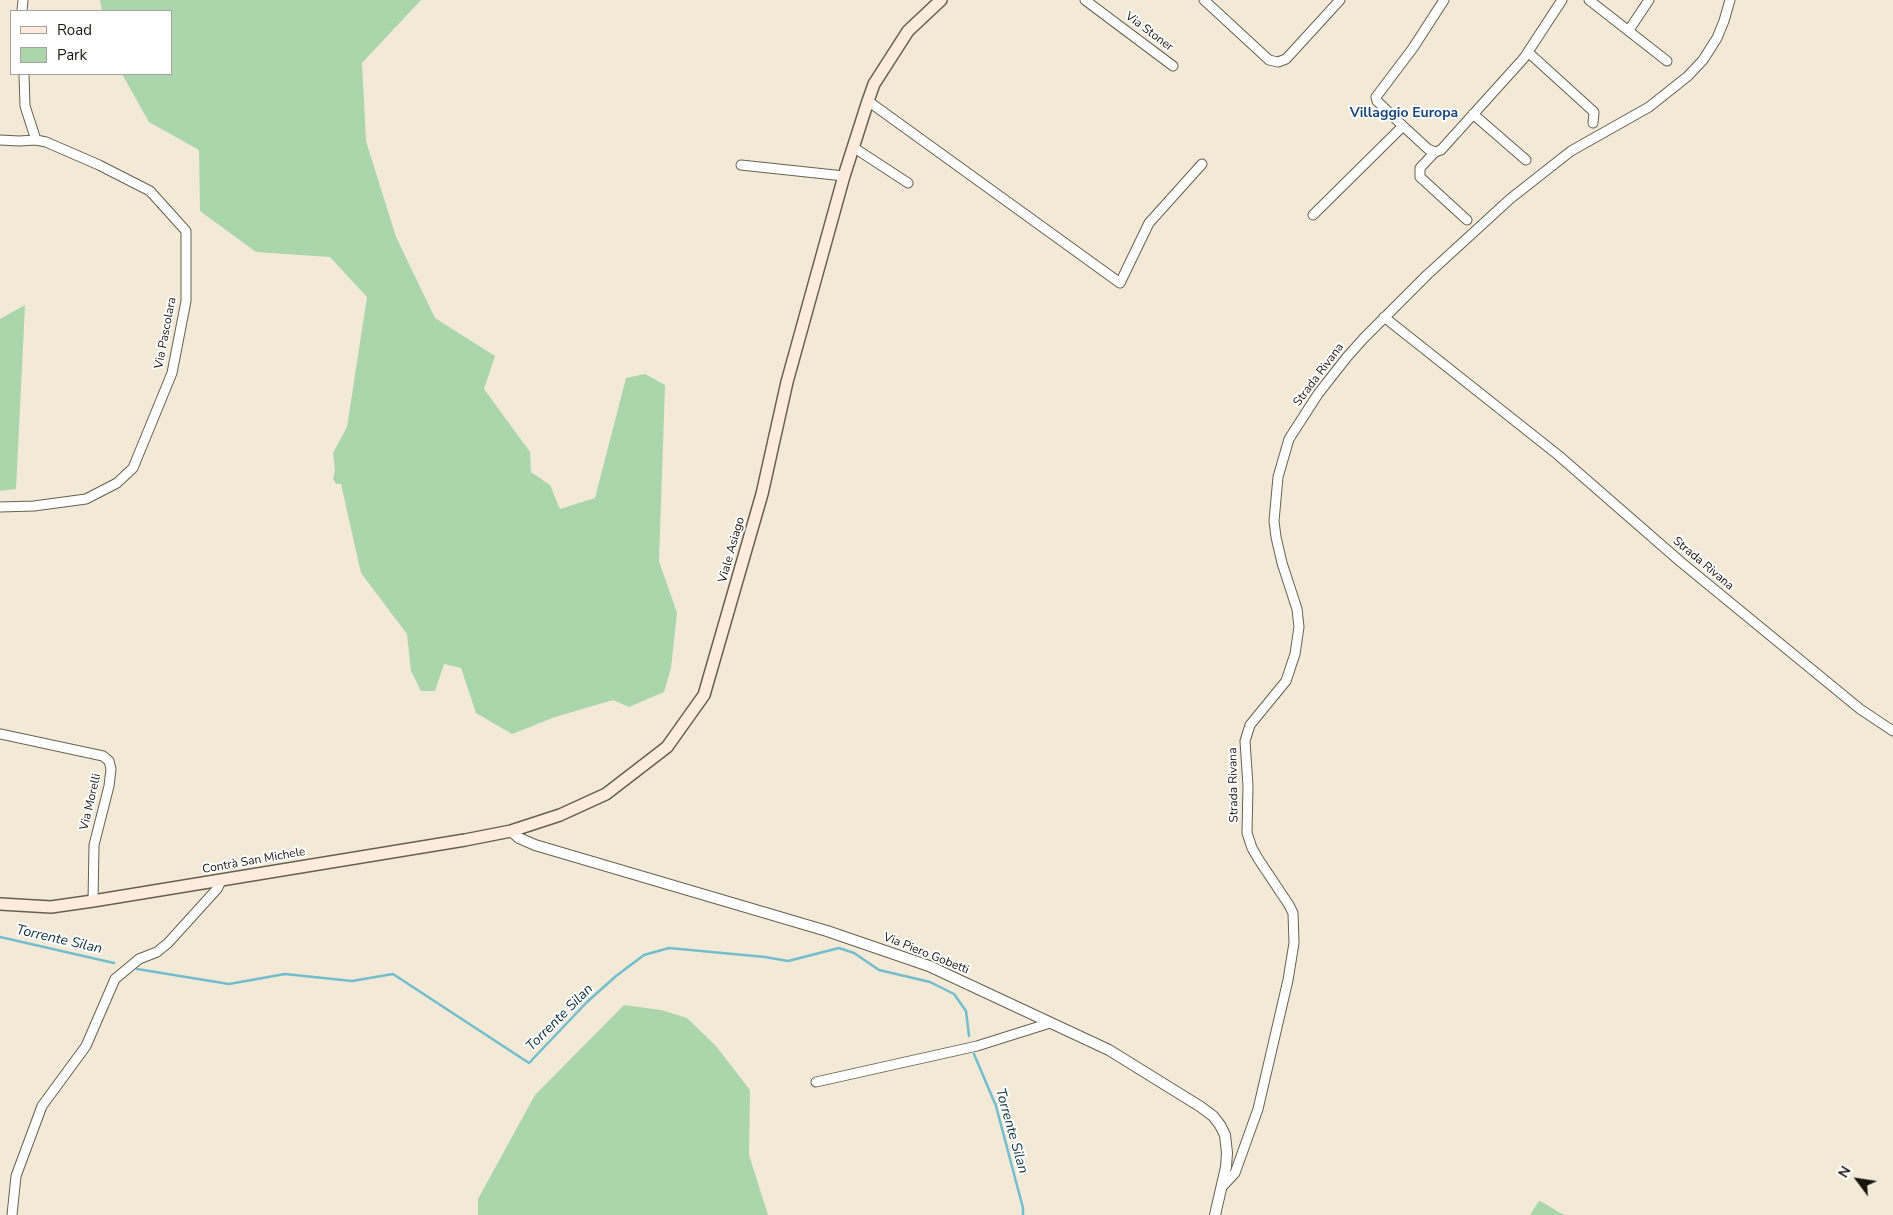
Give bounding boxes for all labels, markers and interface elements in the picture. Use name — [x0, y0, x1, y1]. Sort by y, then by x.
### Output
street label: Via Stoner — [1122, 9, 1176, 55]
legend — [10, 10, 172, 75]
text: Road — [57, 20, 92, 40]
text: Park — [57, 45, 87, 65]
district label: Villaggio Europa — [1350, 106, 1458, 122]
street label: Via Pascolara — [152, 296, 180, 370]
street label: Strada Rivana — [1291, 341, 1347, 409]
street label: Viale Asiago — [716, 515, 748, 585]
street label: Strada Rivana — [1670, 534, 1736, 594]
street label: Strada Rivana — [1226, 747, 1242, 823]
street label: Via Morelli — [77, 772, 105, 832]
street label: Contrà San Michele — [201, 845, 307, 877]
water label: Torrente Silan — [14, 922, 104, 958]
street label: Via Piero Gobetti — [881, 930, 971, 978]
water label: Torrente Silan — [523, 981, 597, 1055]
water label: Torrente Silan — [991, 1087, 1031, 1175]
north arrow — [1833, 1155, 1883, 1205]
text: N — [1834, 1163, 1856, 1181]

